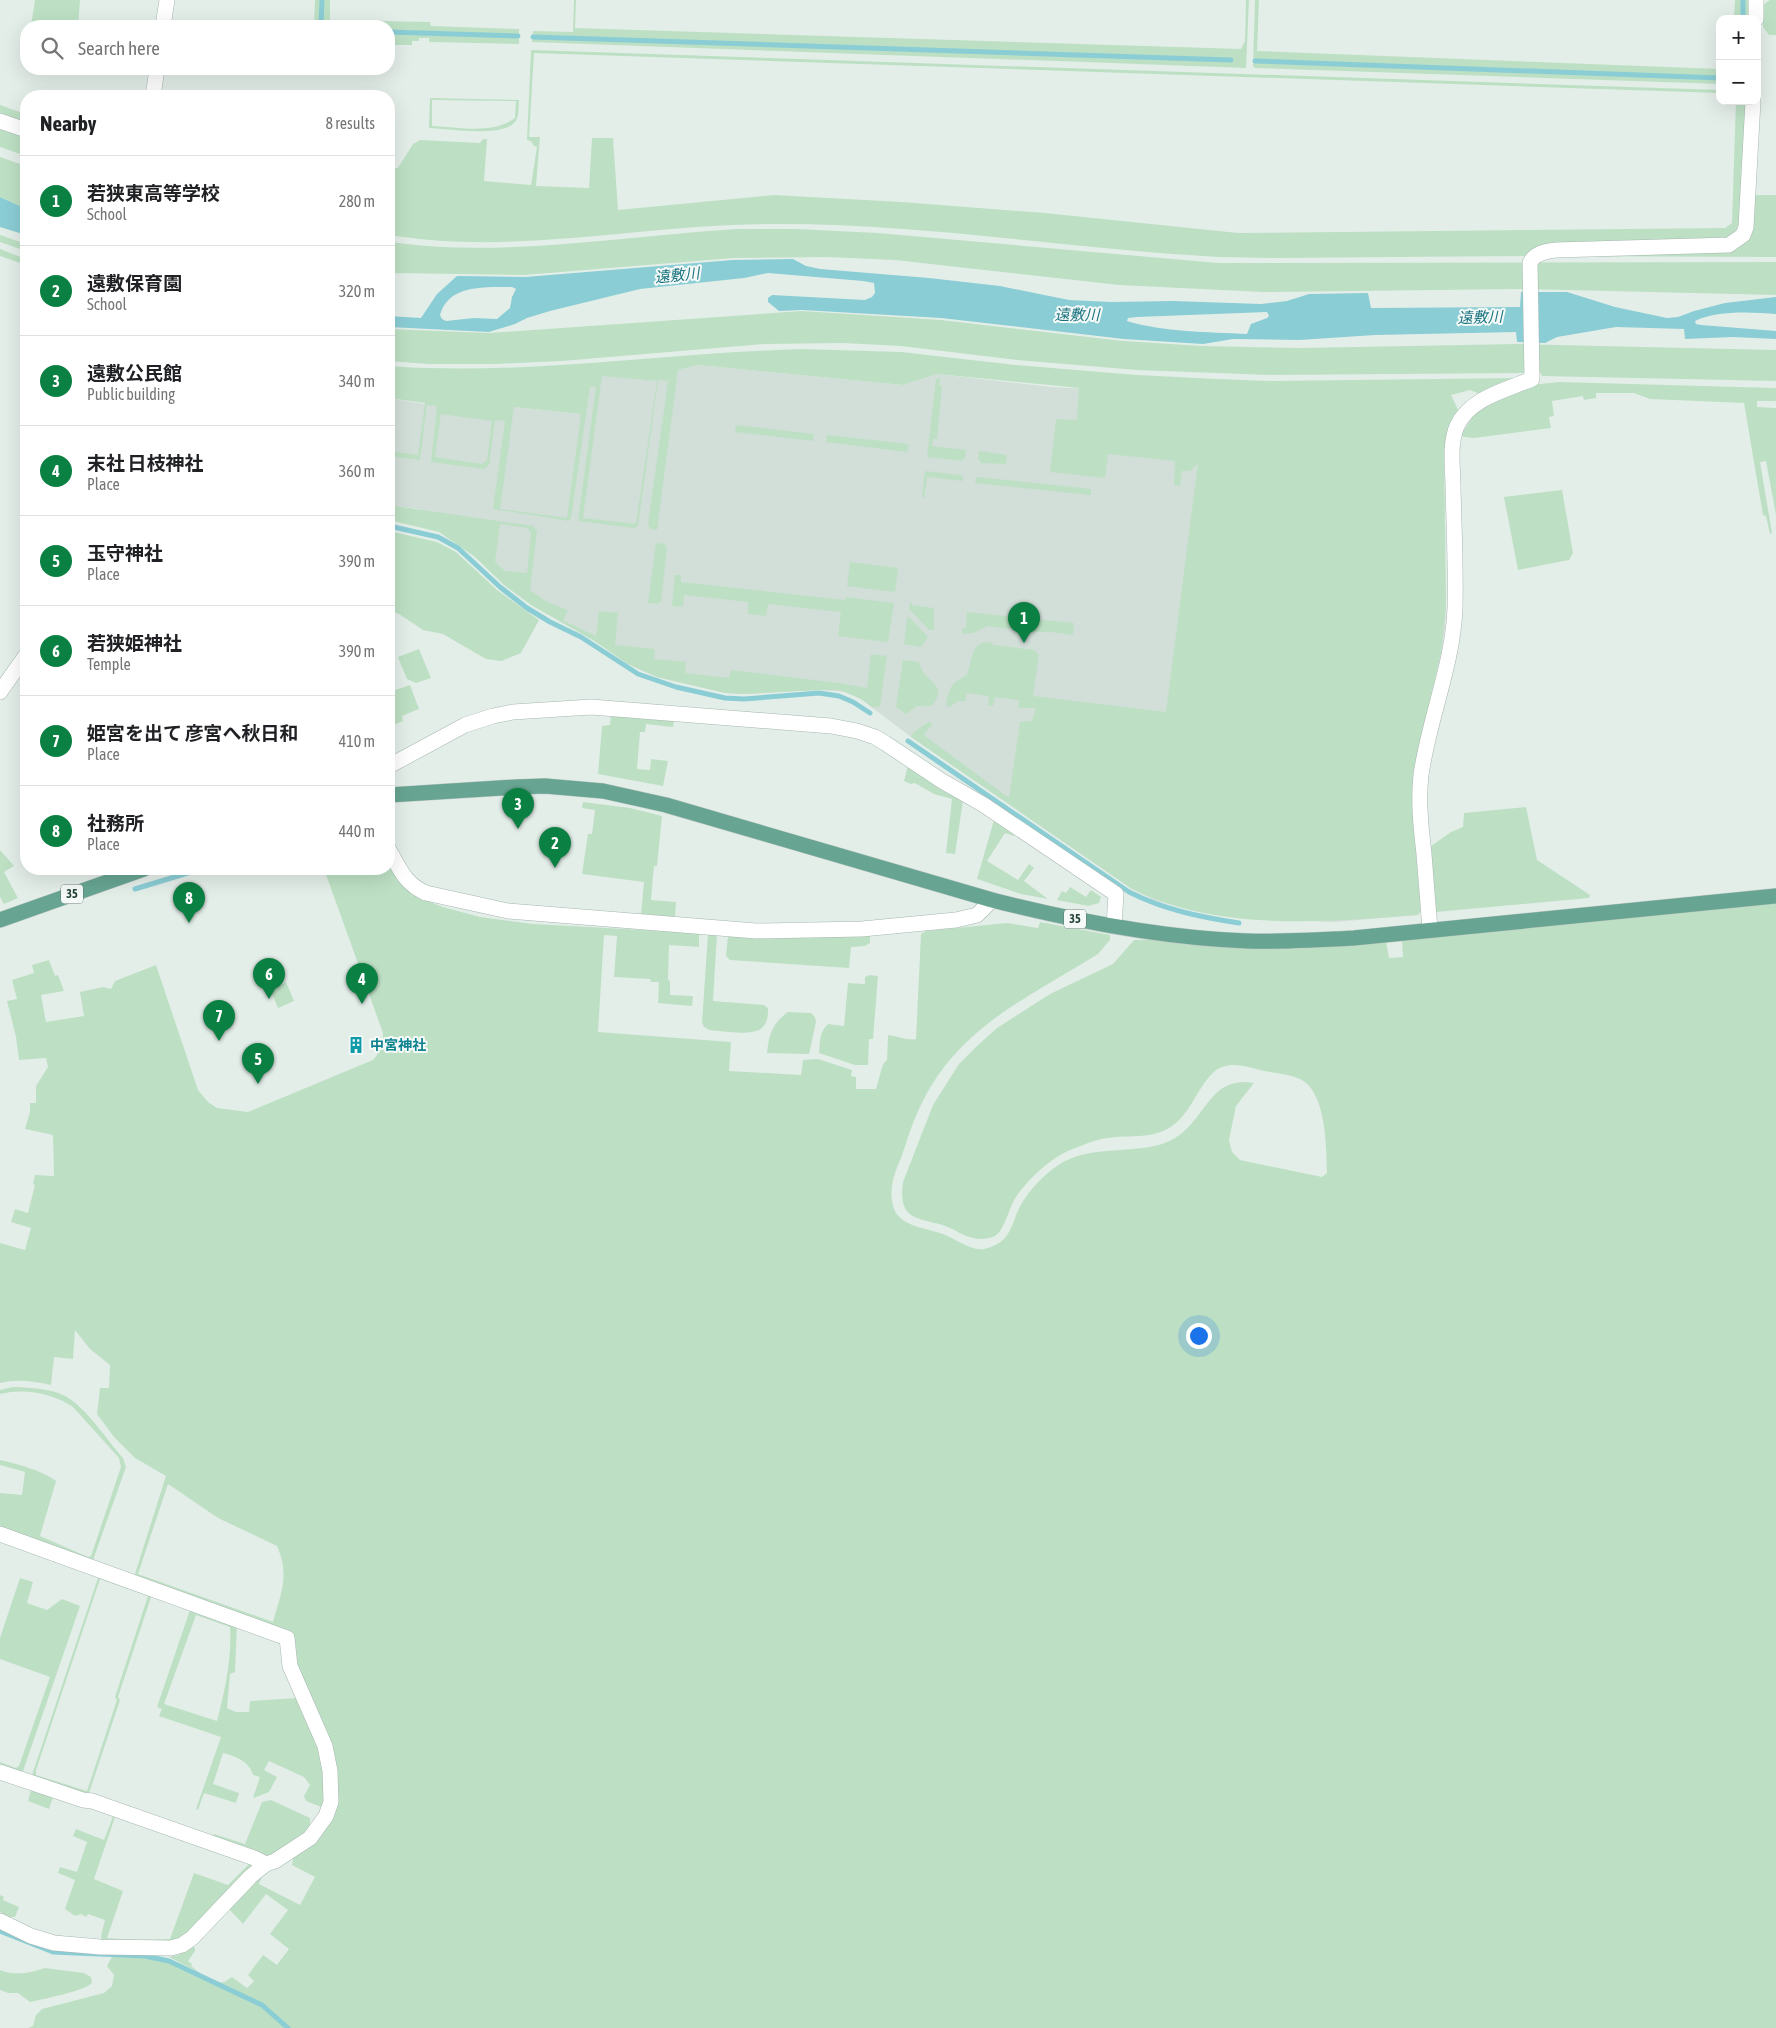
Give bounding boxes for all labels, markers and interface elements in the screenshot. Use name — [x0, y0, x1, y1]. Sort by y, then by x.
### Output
map controls — [1716, 15, 1761, 105]
button: + — [1716, 15, 1761, 60]
search box — [20, 20, 395, 75]
icon: search — [38, 34, 66, 62]
text: Search here — [78, 37, 160, 59]
button: − — [1716, 60, 1761, 105]
text: Nearby — [40, 111, 96, 135]
text: 8 results — [325, 114, 375, 132]
text: 若狭東高等学校 — [87, 182, 220, 204]
text: 1 — [52, 192, 60, 210]
text: 280 m — [339, 192, 375, 210]
text: School — [87, 205, 127, 223]
water label: 遠敷川 — [654, 264, 702, 286]
text: 遠敷保育園 — [87, 272, 182, 294]
text: 2 — [52, 282, 60, 300]
text: 320 m — [339, 282, 375, 300]
text: School — [87, 295, 127, 313]
water label: 遠敷川 — [1054, 306, 1101, 323]
water label: 遠敷川 — [1457, 308, 1505, 326]
text: 遠敷公民館 — [87, 362, 182, 384]
text: 3 — [52, 372, 60, 390]
text: 340 m — [339, 372, 375, 390]
text: Public building — [87, 385, 175, 403]
text: 末社 日枝神社 — [87, 452, 204, 474]
text: 4 — [52, 462, 60, 480]
text: 360 m — [339, 462, 375, 480]
text: Place — [87, 475, 120, 493]
text: 玉守神社 — [87, 542, 163, 564]
text: 5 — [52, 552, 60, 570]
text: 390 m — [339, 552, 375, 570]
text: Place — [87, 565, 120, 583]
pin: 1 — [1008, 602, 1040, 643]
text: 若狭姫神社 — [87, 632, 182, 654]
text: 6 — [52, 642, 60, 660]
text: 390 m — [339, 642, 375, 660]
text: Temple — [87, 655, 131, 673]
text: 姫宮を出て 彦宮へ秋日和 — [87, 722, 299, 744]
text: 7 — [52, 732, 60, 750]
text: 410 m — [339, 732, 375, 750]
text: Place — [87, 745, 120, 763]
pin: 3 — [502, 788, 534, 829]
text: 社務所 — [87, 812, 144, 834]
text: 8 — [52, 822, 60, 840]
text: 440 m — [339, 822, 375, 840]
pin: 2 — [539, 827, 571, 868]
text: Place — [87, 835, 120, 853]
pin: 8 — [173, 882, 205, 923]
road number: 35 — [61, 884, 83, 904]
road number: 35 — [1064, 910, 1086, 929]
pin: 6 — [253, 958, 285, 999]
pin: 4 — [346, 963, 378, 1004]
pin: 7 — [203, 1000, 235, 1041]
building icon: 中宮神社 — [346, 1035, 366, 1055]
place label: 中宮神社 — [370, 1037, 426, 1053]
pin: 5 — [242, 1043, 274, 1084]
your location — [1186, 1323, 1212, 1349]

